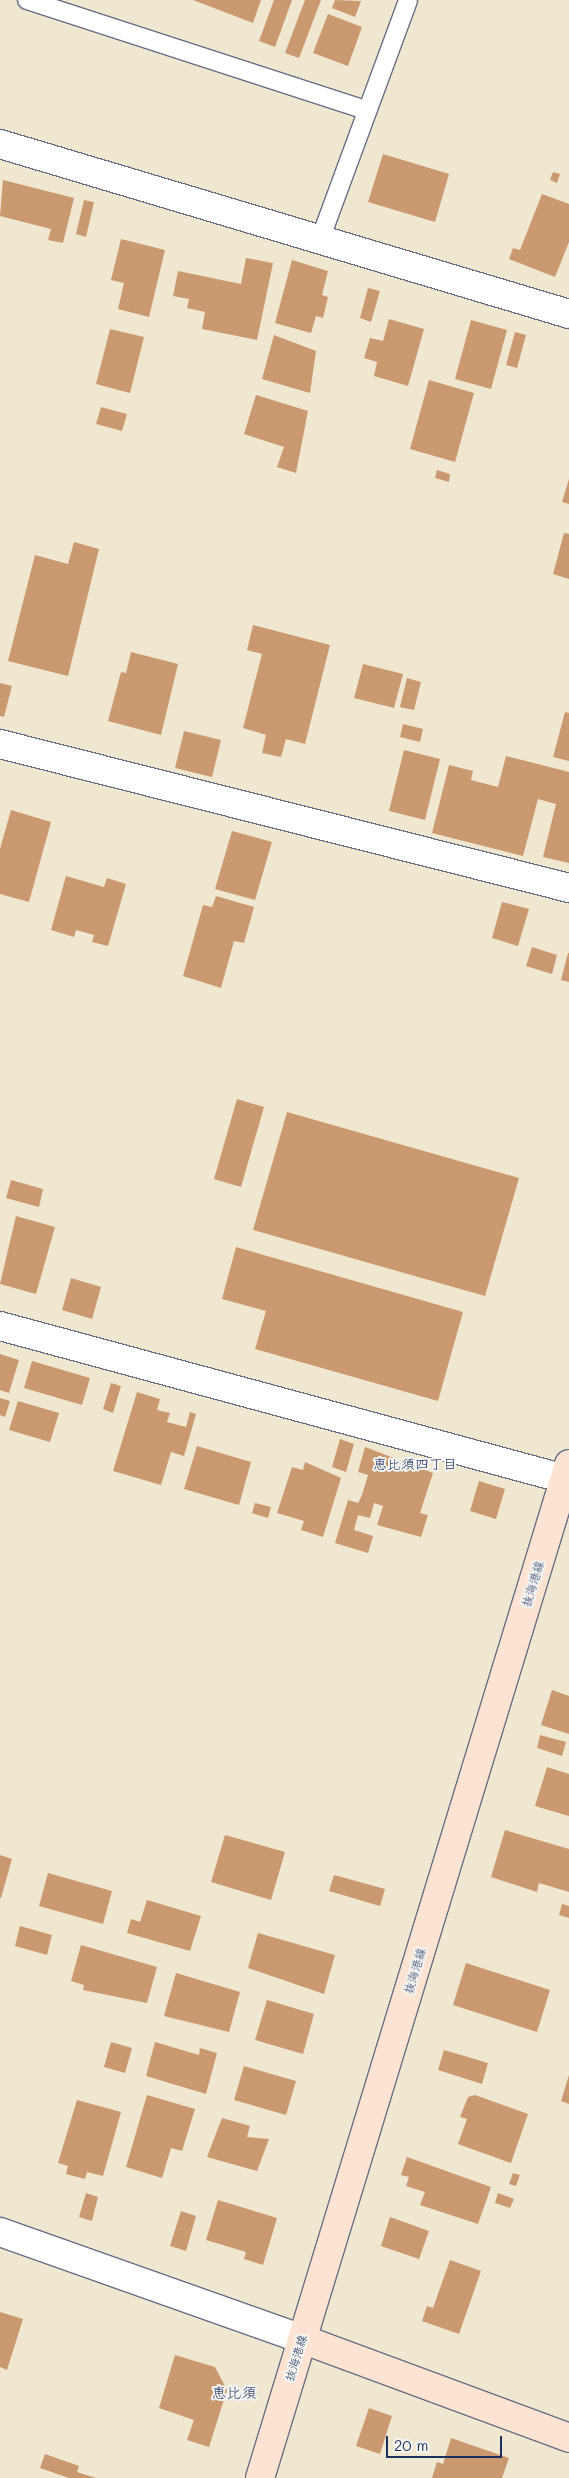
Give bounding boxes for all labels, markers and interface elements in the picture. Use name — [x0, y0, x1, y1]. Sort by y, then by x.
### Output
district label: 恵比須四丁目 — [373, 1456, 457, 1472]
street label: 抜海港線 — [519, 1559, 547, 1609]
street label: 抜海港線 — [401, 1946, 429, 1996]
street label: 抜海港線 — [282, 2333, 310, 2383]
district label: 恵比須 — [212, 2384, 256, 2402]
scale bar — [389, 2426, 505, 2458]
text: 20 m — [394, 2435, 428, 2455]

